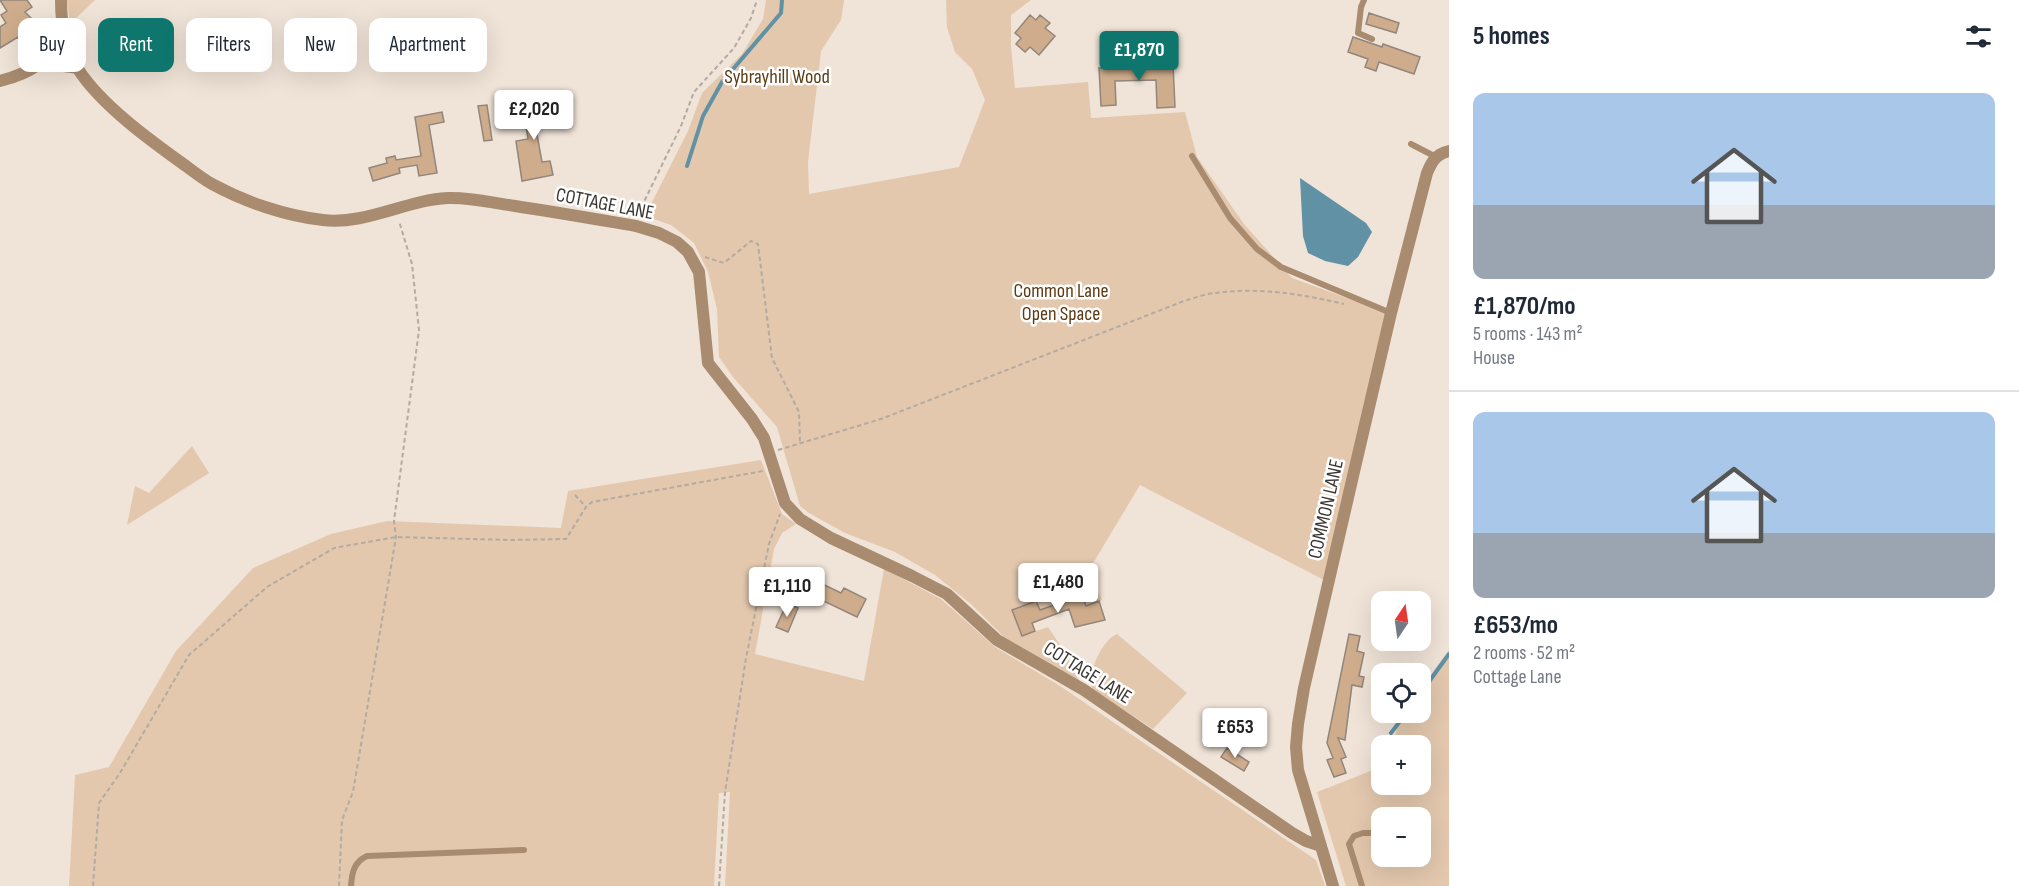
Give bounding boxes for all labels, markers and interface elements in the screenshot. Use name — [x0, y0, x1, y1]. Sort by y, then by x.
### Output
chip: Buy — [18, 18, 86, 72]
chip: Rent — [98, 18, 174, 72]
chip: Filters — [186, 18, 272, 72]
chip: New — [284, 18, 357, 72]
chip: Apartment — [369, 18, 487, 72]
icon: filters — [1962, 20, 1995, 53]
text: 5 homes — [1473, 21, 1550, 52]
pin: £1,870 — [1090, 31, 1188, 82]
text: £1,870 — [1114, 38, 1164, 62]
park label: Sybrayhill Wood — [724, 65, 830, 89]
pin: £2,020 — [485, 90, 583, 141]
text: £2,020 — [508, 97, 560, 121]
icon: home — [1680, 132, 1788, 240]
street label: COTTAGE LANE — [554, 183, 656, 225]
park label: Common Lane Open Space — [1013, 279, 1109, 326]
text: £1,870/mo — [1473, 291, 1576, 322]
text: 5 rooms · 143 m² — [1473, 322, 1583, 346]
text: House — [1473, 346, 1515, 370]
icon: home — [1680, 451, 1788, 559]
street label: COMMON LANE — [1303, 457, 1349, 561]
pin: £1,480 — [1009, 563, 1107, 614]
pin: £1,110 — [738, 567, 836, 618]
text: £1,480 — [1032, 570, 1084, 594]
text: £1,110 — [763, 574, 811, 598]
north arrow — [1371, 591, 1431, 651]
map controls — [1371, 591, 1431, 867]
text: £653/mo — [1473, 610, 1558, 641]
street label: COTTAGE LANE — [1039, 636, 1136, 709]
text: 2 rooms · 52 m² — [1473, 641, 1575, 665]
button: locate — [1371, 663, 1431, 723]
text: Cottage Lane — [1473, 665, 1561, 689]
pin: £653 — [1199, 708, 1271, 759]
text: £653 — [1216, 715, 1254, 739]
button: + — [1371, 735, 1431, 795]
button: − — [1371, 807, 1431, 867]

